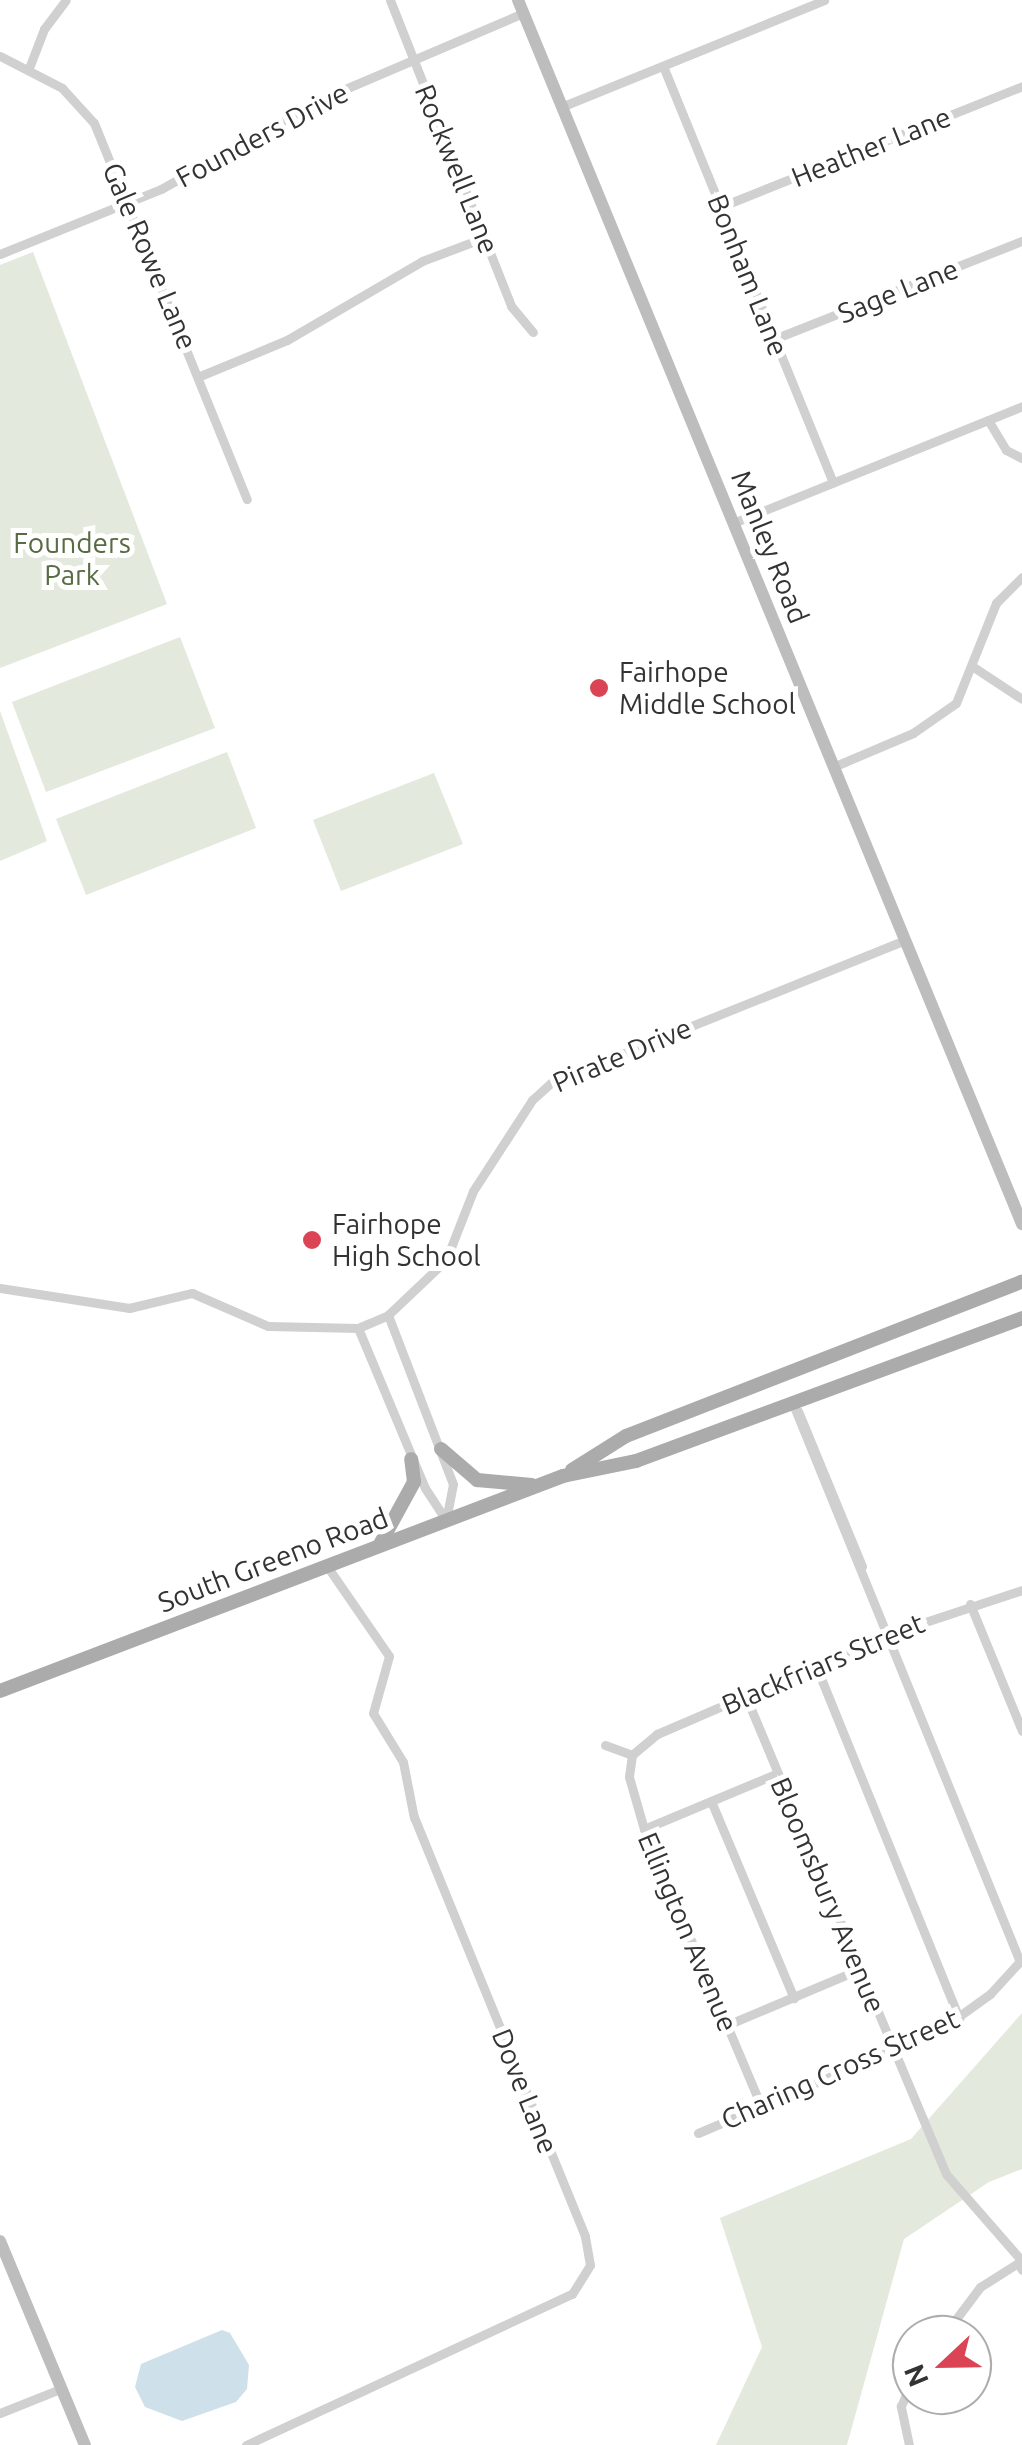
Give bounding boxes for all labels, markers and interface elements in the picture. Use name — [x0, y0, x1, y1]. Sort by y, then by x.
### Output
street label: Founders Drive — [170, 76, 354, 194]
street label: Rockwell Lane — [408, 80, 506, 258]
street label: Heather Lane — [786, 100, 956, 194]
street label: Gale Rowe Lane — [96, 158, 204, 354]
street label: Bonham Lane — [700, 189, 796, 361]
street label: Sage Lane — [833, 252, 963, 330]
street label: Manley Road — [724, 466, 816, 628]
park label: Founders Park — [13, 526, 131, 592]
place label: Fairhope Middle School — [619, 655, 796, 721]
marker: Fairhope Middle School — [588, 677, 610, 699]
street label: Pirate Drive — [548, 1011, 696, 1099]
place label: Fairhope High School — [332, 1207, 481, 1273]
marker: Fairhope High School — [301, 1229, 323, 1251]
street label: South Greeno Road — [153, 1501, 393, 1619]
street label: Blackfriars Street — [717, 1606, 929, 1722]
street label: Bloomsbury Avenue — [763, 1772, 893, 2018]
street label: Ellington Avenue — [631, 1827, 745, 2037]
street label: Charing Cross Street — [716, 2001, 964, 2137]
street label: Dove Lane — [485, 2024, 565, 2158]
north arrow — [892, 2315, 992, 2415]
text: N — [897, 2360, 934, 2391]

